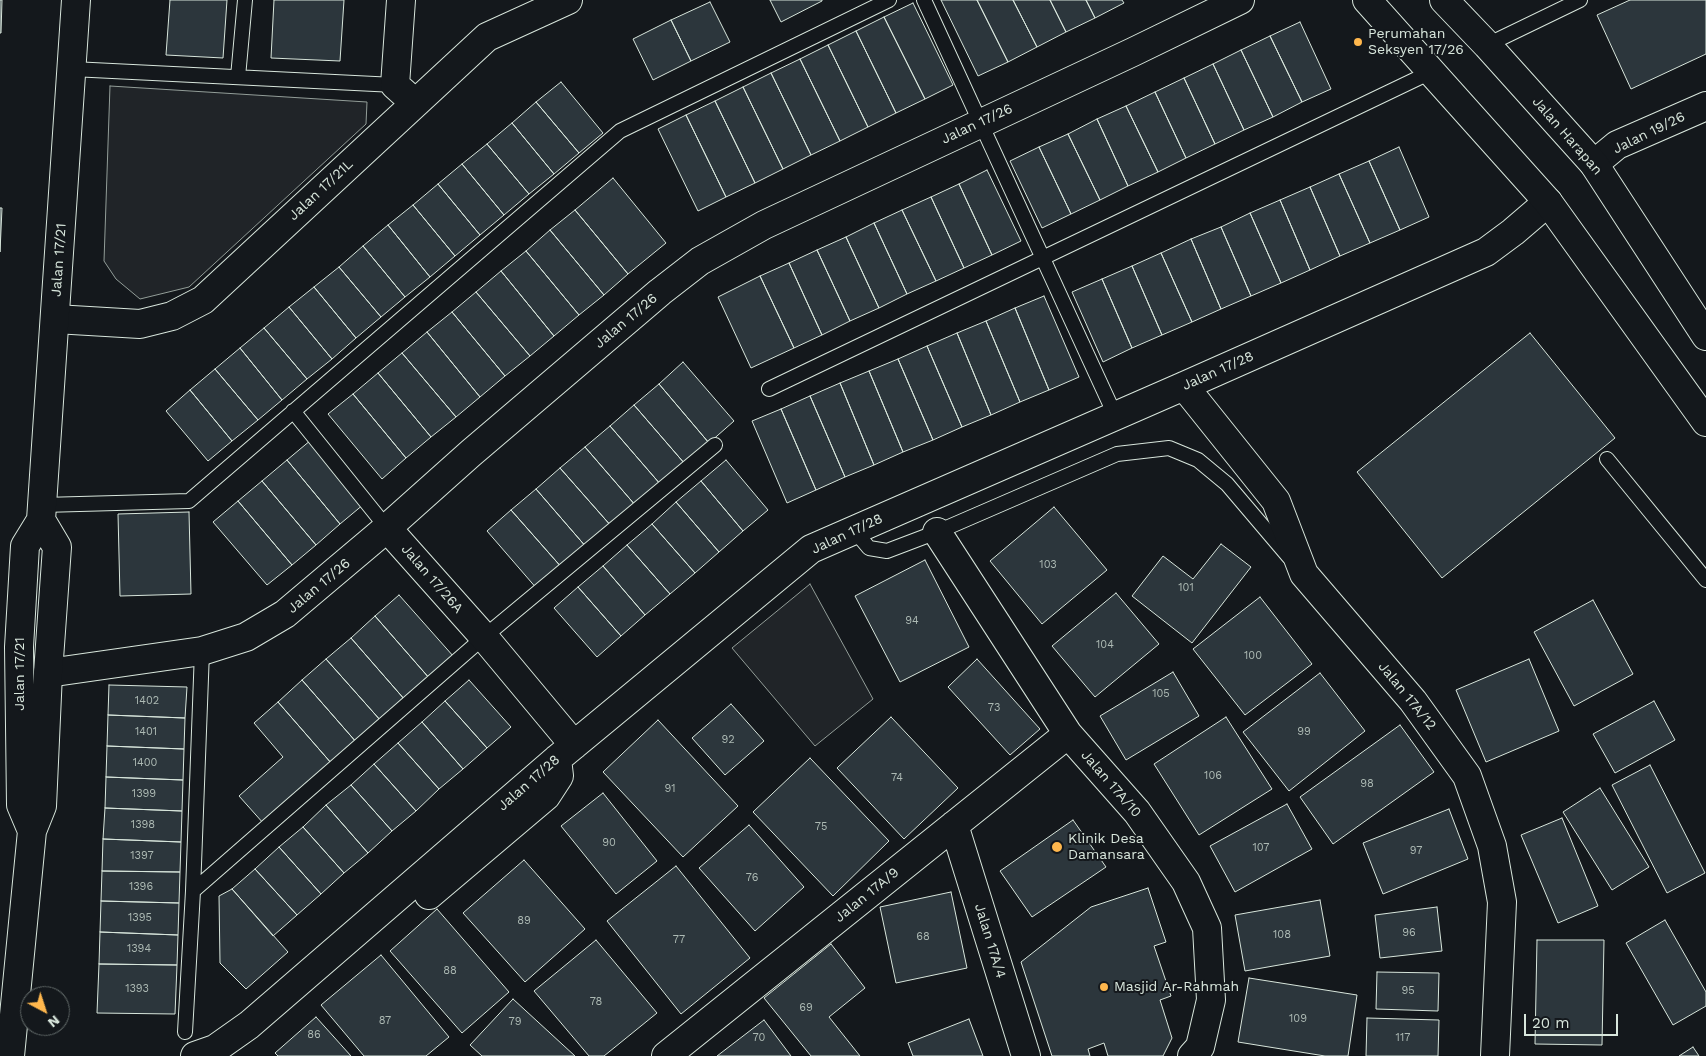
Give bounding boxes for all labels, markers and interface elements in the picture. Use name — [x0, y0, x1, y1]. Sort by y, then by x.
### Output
place label: Perumahan Seksyen 17/26 — [1368, 26, 1464, 58]
marker: Perumahan Seksyen 17/26 — [1352, 36, 1364, 48]
street label: Jalan Harapan — [1528, 93, 1606, 179]
street label: Jalan 17/26 — [939, 100, 1015, 148]
street label: Jalan 19/26 — [1610, 108, 1688, 158]
street label: Jalan 17/21L — [285, 156, 357, 224]
street label: Jalan 17/21 — [48, 223, 70, 297]
street label: Jalan 17/26 — [591, 290, 661, 352]
street label: Jalan 17/28 — [1180, 348, 1256, 394]
street label: Jalan 17/28 — [809, 510, 885, 558]
street label: Jalan 17/26A — [398, 541, 466, 617]
street label: Jalan 17/26 — [284, 555, 354, 617]
house number: 103 — [1039, 558, 1057, 572]
house number: 101 — [1178, 581, 1194, 595]
house number: 94 — [905, 614, 919, 628]
street label: Jalan 17/21 — [12, 637, 28, 711]
house number: 104 — [1096, 638, 1114, 652]
house number: 100 — [1244, 649, 1262, 663]
street label: Jalan 17A/12 — [1374, 659, 1440, 733]
house number: 105 — [1152, 687, 1170, 701]
house number: 1402 — [135, 694, 159, 708]
house number: 73 — [988, 701, 1000, 715]
house number: 1401 — [135, 725, 157, 739]
house number: 99 — [1297, 725, 1311, 739]
house number: 92 — [721, 733, 735, 747]
street label: Jalan 17A/10 — [1077, 747, 1145, 821]
street label: Jalan 17/28 — [495, 752, 563, 814]
house number: 1400 — [133, 756, 157, 770]
house number: 106 — [1204, 769, 1222, 783]
house number: 74 — [891, 771, 903, 785]
house number: 98 — [1360, 777, 1374, 791]
house number: 91 — [664, 782, 676, 796]
house number: 1399 — [132, 787, 156, 801]
house number: 1398 — [131, 818, 155, 832]
house number: 75 — [815, 820, 827, 834]
place label: Klinik Desa Damansara — [1068, 831, 1145, 864]
house number: 90 — [602, 836, 616, 850]
marker: Klinik Desa Damansara — [1050, 840, 1064, 854]
house number: 107 — [1252, 841, 1270, 855]
house number: 97 — [1410, 844, 1422, 858]
house number: 1397 — [130, 849, 154, 863]
street label: Jalan 17A/9 — [831, 864, 903, 926]
house number: 76 — [746, 871, 758, 885]
house number: 1396 — [129, 880, 153, 894]
street label: Jalan 17A/4 — [971, 902, 1009, 980]
house number: 1395 — [128, 911, 152, 925]
house number: 89 — [517, 914, 531, 928]
house number: 96 — [1402, 926, 1416, 940]
house number: 108 — [1273, 928, 1291, 942]
house number: 68 — [916, 930, 930, 944]
house number: 77 — [673, 933, 685, 947]
house number: 1394 — [127, 942, 151, 956]
house number: 88 — [443, 964, 457, 978]
place label: Masjid Ar-Rahmah — [1114, 979, 1239, 995]
marker: Masjid Ar-Rahmah — [1098, 981, 1110, 993]
house number: 1393 — [125, 982, 149, 996]
house number: 95 — [1401, 984, 1415, 998]
north arrow — [20, 986, 70, 1036]
house number: 78 — [590, 995, 602, 1009]
house number: 69 — [799, 1001, 813, 1015]
scale bar — [1526, 1004, 1620, 1036]
text: N — [45, 1012, 63, 1031]
house number: 109 — [1289, 1012, 1307, 1026]
house number: 87 — [379, 1014, 391, 1028]
text: 20 m — [1532, 1014, 1570, 1032]
house number: 79 — [509, 1015, 521, 1029]
house number: 86 — [307, 1028, 321, 1042]
house number: 70 — [753, 1031, 765, 1045]
house number: 117 — [1396, 1031, 1410, 1045]

